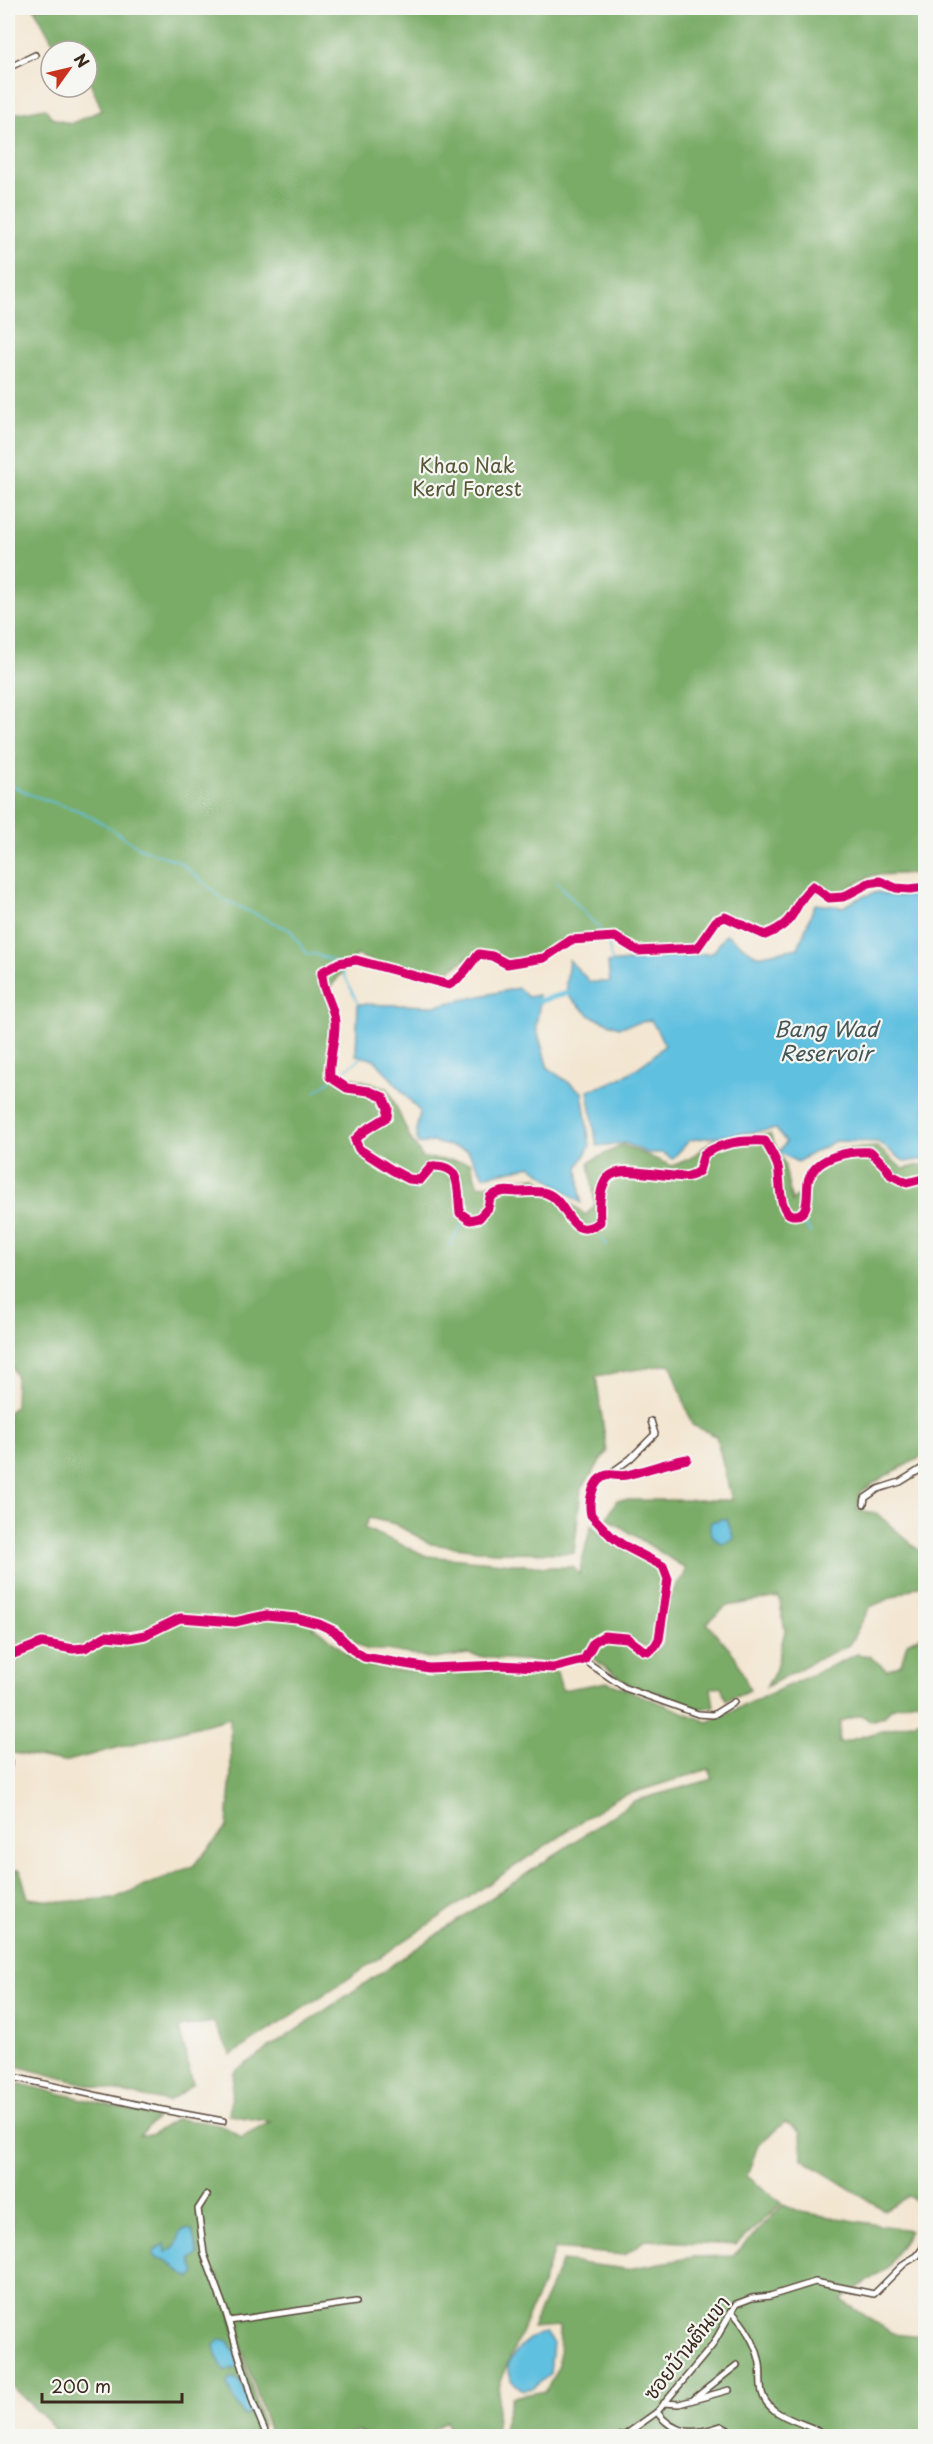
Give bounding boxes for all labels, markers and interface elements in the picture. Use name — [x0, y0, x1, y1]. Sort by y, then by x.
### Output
north arrow — [39, 39, 99, 99]
text: N — [69, 48, 96, 72]
park label: Khao Nak Kerd Forest — [412, 450, 522, 503]
water label: Bang Wad Reservoir — [774, 1012, 881, 1068]
street label: ซอยบ้านตีนเขา — [636, 2289, 737, 2406]
scale bar — [42, 2366, 182, 2404]
text: 200 m — [51, 2372, 111, 2399]

